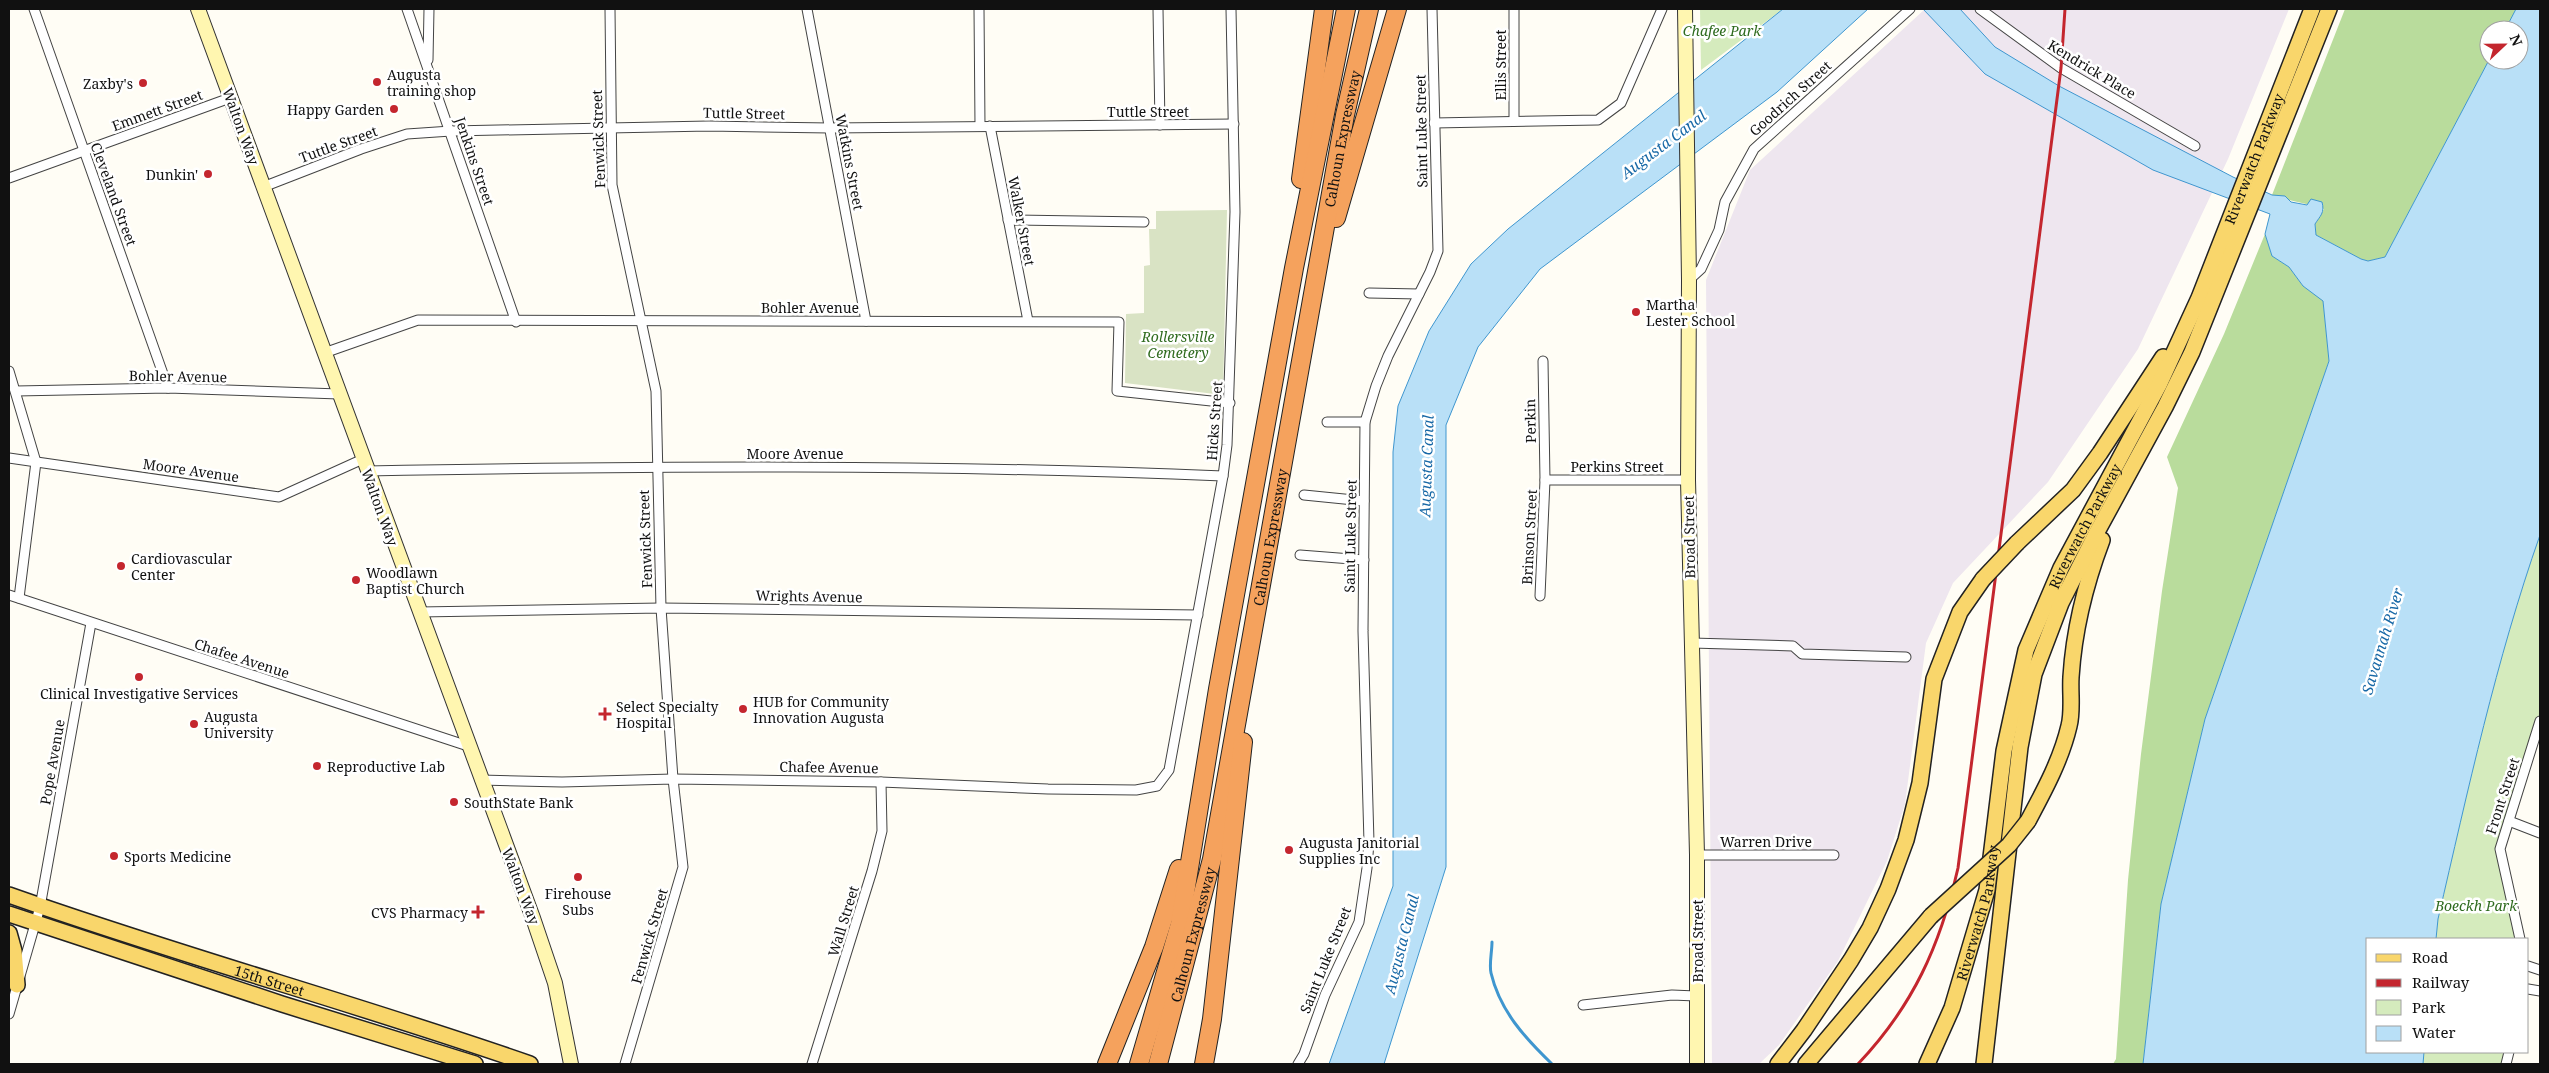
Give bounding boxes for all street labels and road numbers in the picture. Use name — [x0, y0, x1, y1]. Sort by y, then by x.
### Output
street label: Ellis Street — [1491, 29, 1510, 100]
street label: Kendrick Place — [2044, 35, 2140, 103]
street label: Goodrich Street — [1745, 56, 1835, 140]
street label: Calhoun Expressway — [1319, 68, 1364, 209]
street label: Saint Luke Street — [1411, 74, 1431, 188]
street label: Emmett Street — [109, 85, 205, 135]
street label: Walton Way — [218, 85, 264, 167]
street label: Fenwick Street — [587, 89, 609, 189]
street label: Riverwatch Parkway — [2219, 90, 2288, 227]
street label: Tuttle Street — [1107, 102, 1189, 121]
street label: Tuttle Street — [703, 103, 785, 123]
street label: Watkins Street — [831, 112, 869, 212]
street label: Jenkins Street — [451, 113, 499, 208]
street label: Tuttle Street — [296, 121, 380, 167]
street label: Cleveland Street — [87, 140, 142, 248]
street label: Walker Street — [1004, 175, 1040, 267]
street label: Bohler Avenue — [761, 298, 859, 317]
street label: Bohler Avenue — [129, 366, 227, 386]
street label: Hicks Street — [1202, 381, 1226, 461]
street label: Perkin — [1520, 399, 1540, 443]
street label: Moore Avenue — [746, 444, 844, 463]
street label: Moore Avenue — [142, 454, 240, 486]
street label: Perkins Street — [1570, 457, 1664, 476]
street label: Riverwatch Parkway — [2044, 460, 2125, 591]
street label: Walton Way — [357, 466, 403, 548]
street label: Calhoun Expressway — [1248, 467, 1291, 607]
street label: Saint Luke Street — [1340, 479, 1360, 593]
street label: Fenwick Street — [634, 489, 656, 589]
street label: Brinson Street — [1517, 489, 1541, 585]
street label: Broad Street — [1679, 495, 1699, 579]
street label: Wrights Avenue — [755, 586, 863, 606]
street label: Chafee Avenue — [192, 634, 292, 682]
street label: Pope Avenue — [35, 718, 69, 806]
street label: Front Street — [2481, 755, 2523, 837]
street label: Chafee Avenue — [779, 757, 879, 777]
street label: Warren Drive — [1720, 832, 1812, 851]
street label: Riverwatch Parkway — [1951, 844, 2002, 983]
street label: Walton Way — [498, 845, 544, 927]
street label: Calhoun Expressway — [1165, 865, 1219, 1004]
street label: Wall Street — [823, 883, 863, 959]
street label: Fenwick Street — [626, 886, 672, 986]
street label: Broad Street — [1688, 899, 1707, 983]
street label: Saint Luke Street — [1295, 904, 1355, 1016]
street label: 15th Street — [232, 960, 307, 1000]

